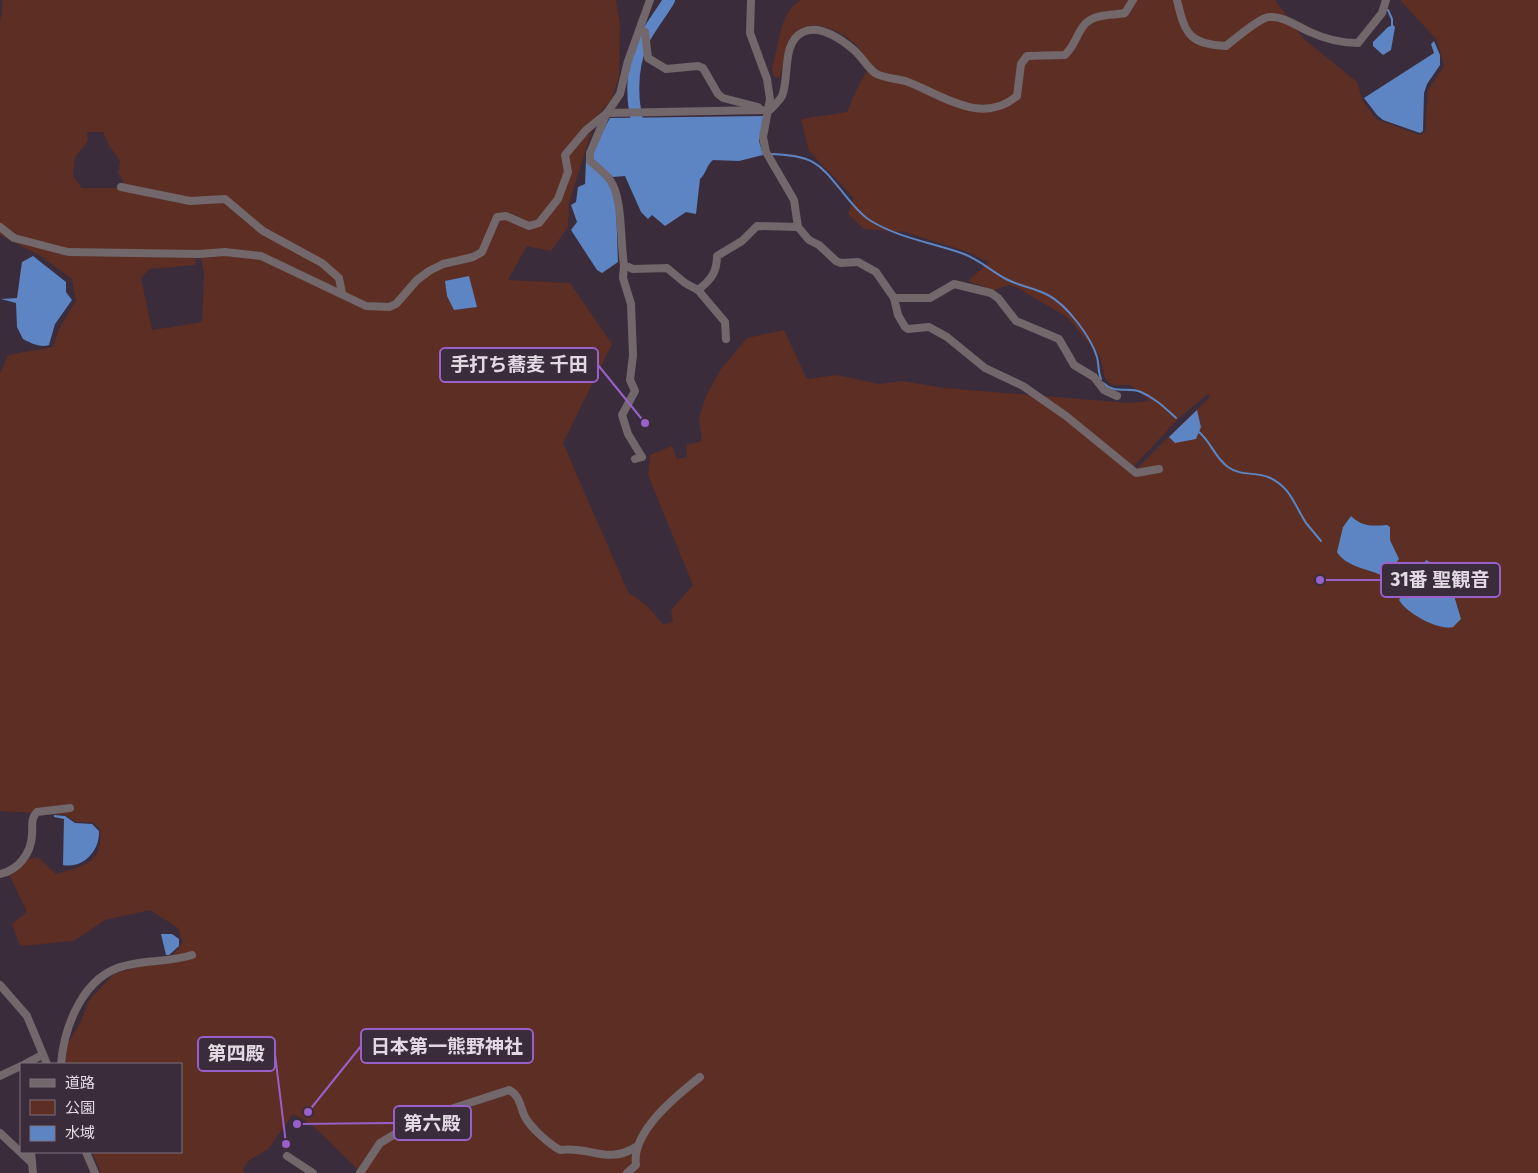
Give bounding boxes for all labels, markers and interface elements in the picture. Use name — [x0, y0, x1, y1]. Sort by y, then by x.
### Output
callout: 手打ち蕎麦 千田 — [440, 348, 598, 382]
text: 手打ち蕎麦 千田 — [450, 353, 588, 376]
callout: 31番 聖観音 — [1381, 563, 1500, 597]
text: 31番 聖観音 — [1390, 568, 1489, 591]
callout: 日本第一熊野神社 — [361, 1029, 533, 1063]
text: 日本第一熊野神社 — [371, 1035, 523, 1058]
callout: 第四殿 — [198, 1037, 275, 1071]
text: 第四殿 — [207, 1042, 265, 1065]
legend — [20, 1063, 182, 1153]
text: 道路 — [65, 1074, 95, 1092]
text: 公園 — [65, 1099, 95, 1117]
callout: 第六殿 — [394, 1106, 471, 1140]
text: 第六殿 — [403, 1112, 461, 1135]
text: 水域 — [65, 1124, 95, 1142]

